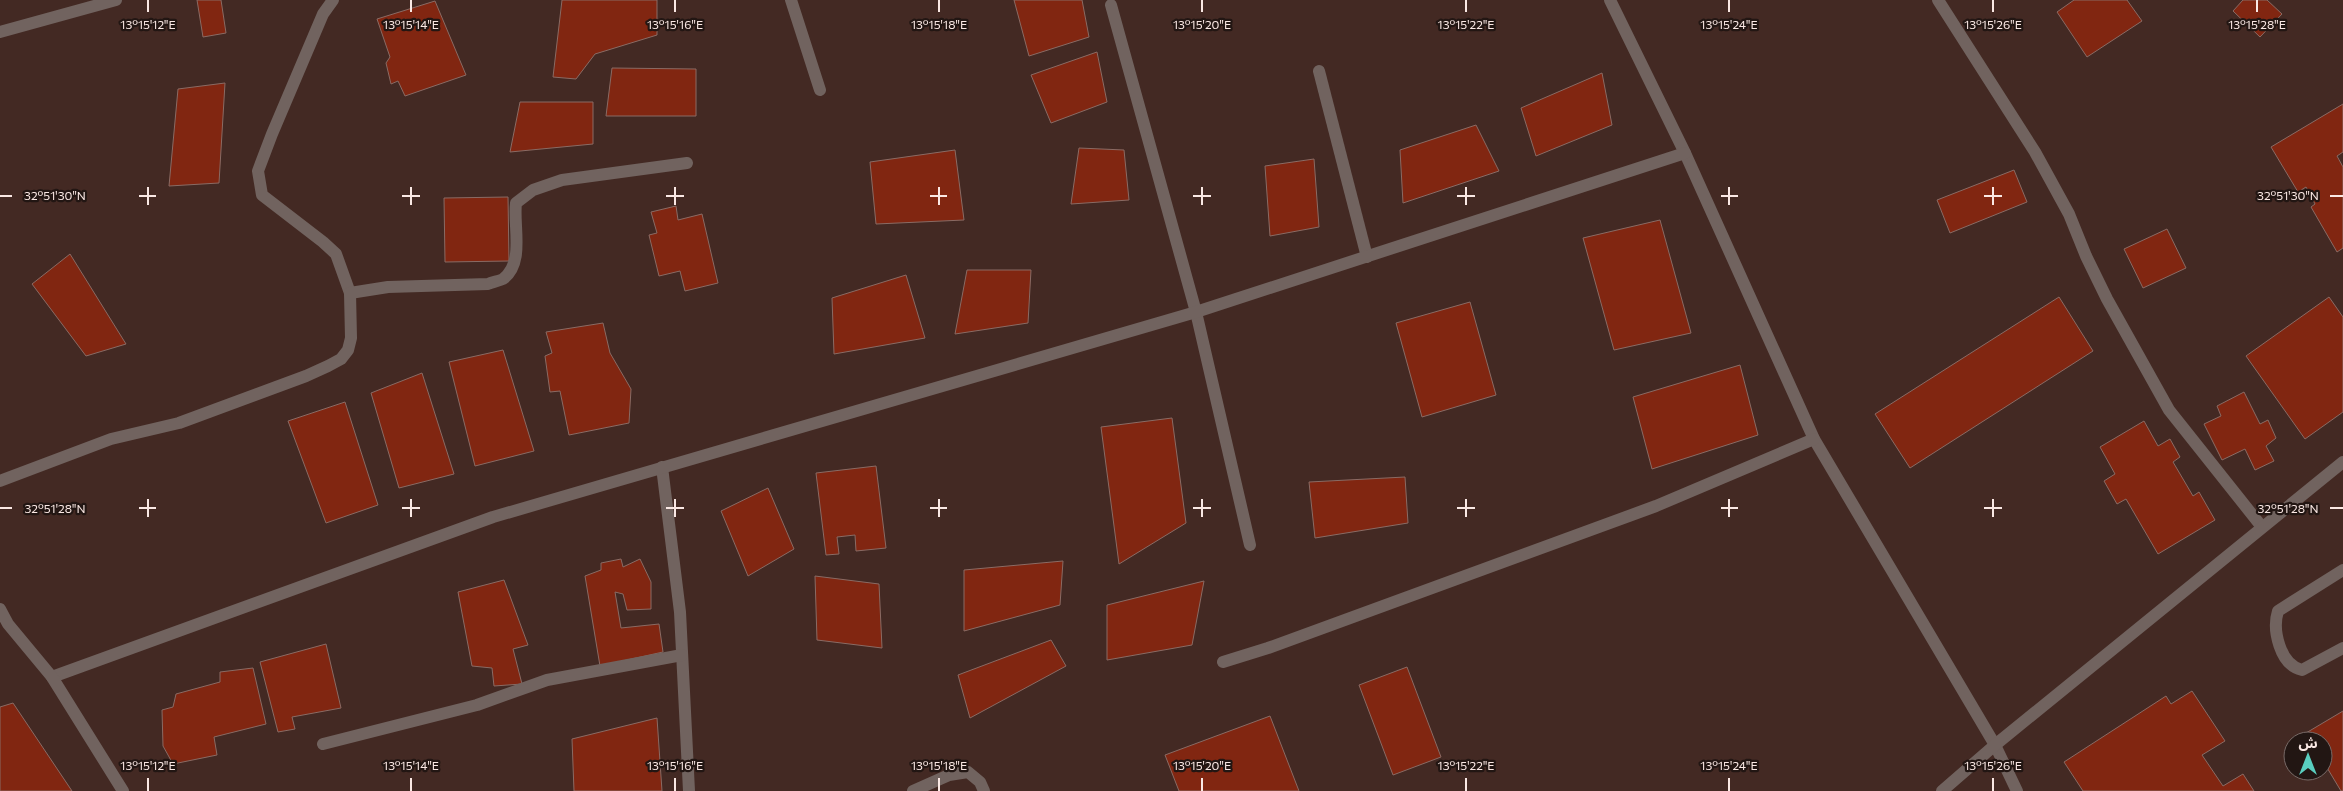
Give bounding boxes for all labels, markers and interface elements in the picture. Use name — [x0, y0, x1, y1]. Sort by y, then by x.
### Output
text: 13°15'12"E — [120, 17, 176, 31]
text: 13°15'14"E — [383, 17, 439, 31]
text: 13°15'16"E — [647, 17, 703, 31]
text: 13°15'18"E — [911, 17, 967, 31]
text: 13°15'20"E — [1173, 17, 1231, 31]
text: 13°15'22"E — [1438, 17, 1494, 31]
text: 13°15'24"E — [1700, 17, 1758, 31]
text: 13°15'26"E — [1964, 17, 2022, 31]
text: 13°15'28"E — [2228, 17, 2286, 31]
text: 32°51'30"N — [24, 188, 86, 202]
text: 32°51'30"N — [2257, 188, 2319, 202]
text: 32°51'28"N — [24, 501, 86, 515]
text: 32°51'28"N — [2257, 501, 2319, 515]
north arrow — [2283, 731, 2333, 781]
text: ش — [2298, 734, 2318, 751]
text: 13°15'12"E — [120, 758, 176, 772]
text: 13°15'14"E — [383, 758, 439, 772]
text: 13°15'16"E — [647, 758, 703, 772]
text: 13°15'18"E — [911, 758, 967, 772]
text: 13°15'20"E — [1173, 758, 1231, 772]
text: 13°15'22"E — [1438, 758, 1494, 772]
text: 13°15'24"E — [1700, 758, 1758, 772]
text: 13°15'26"E — [1964, 758, 2022, 772]

